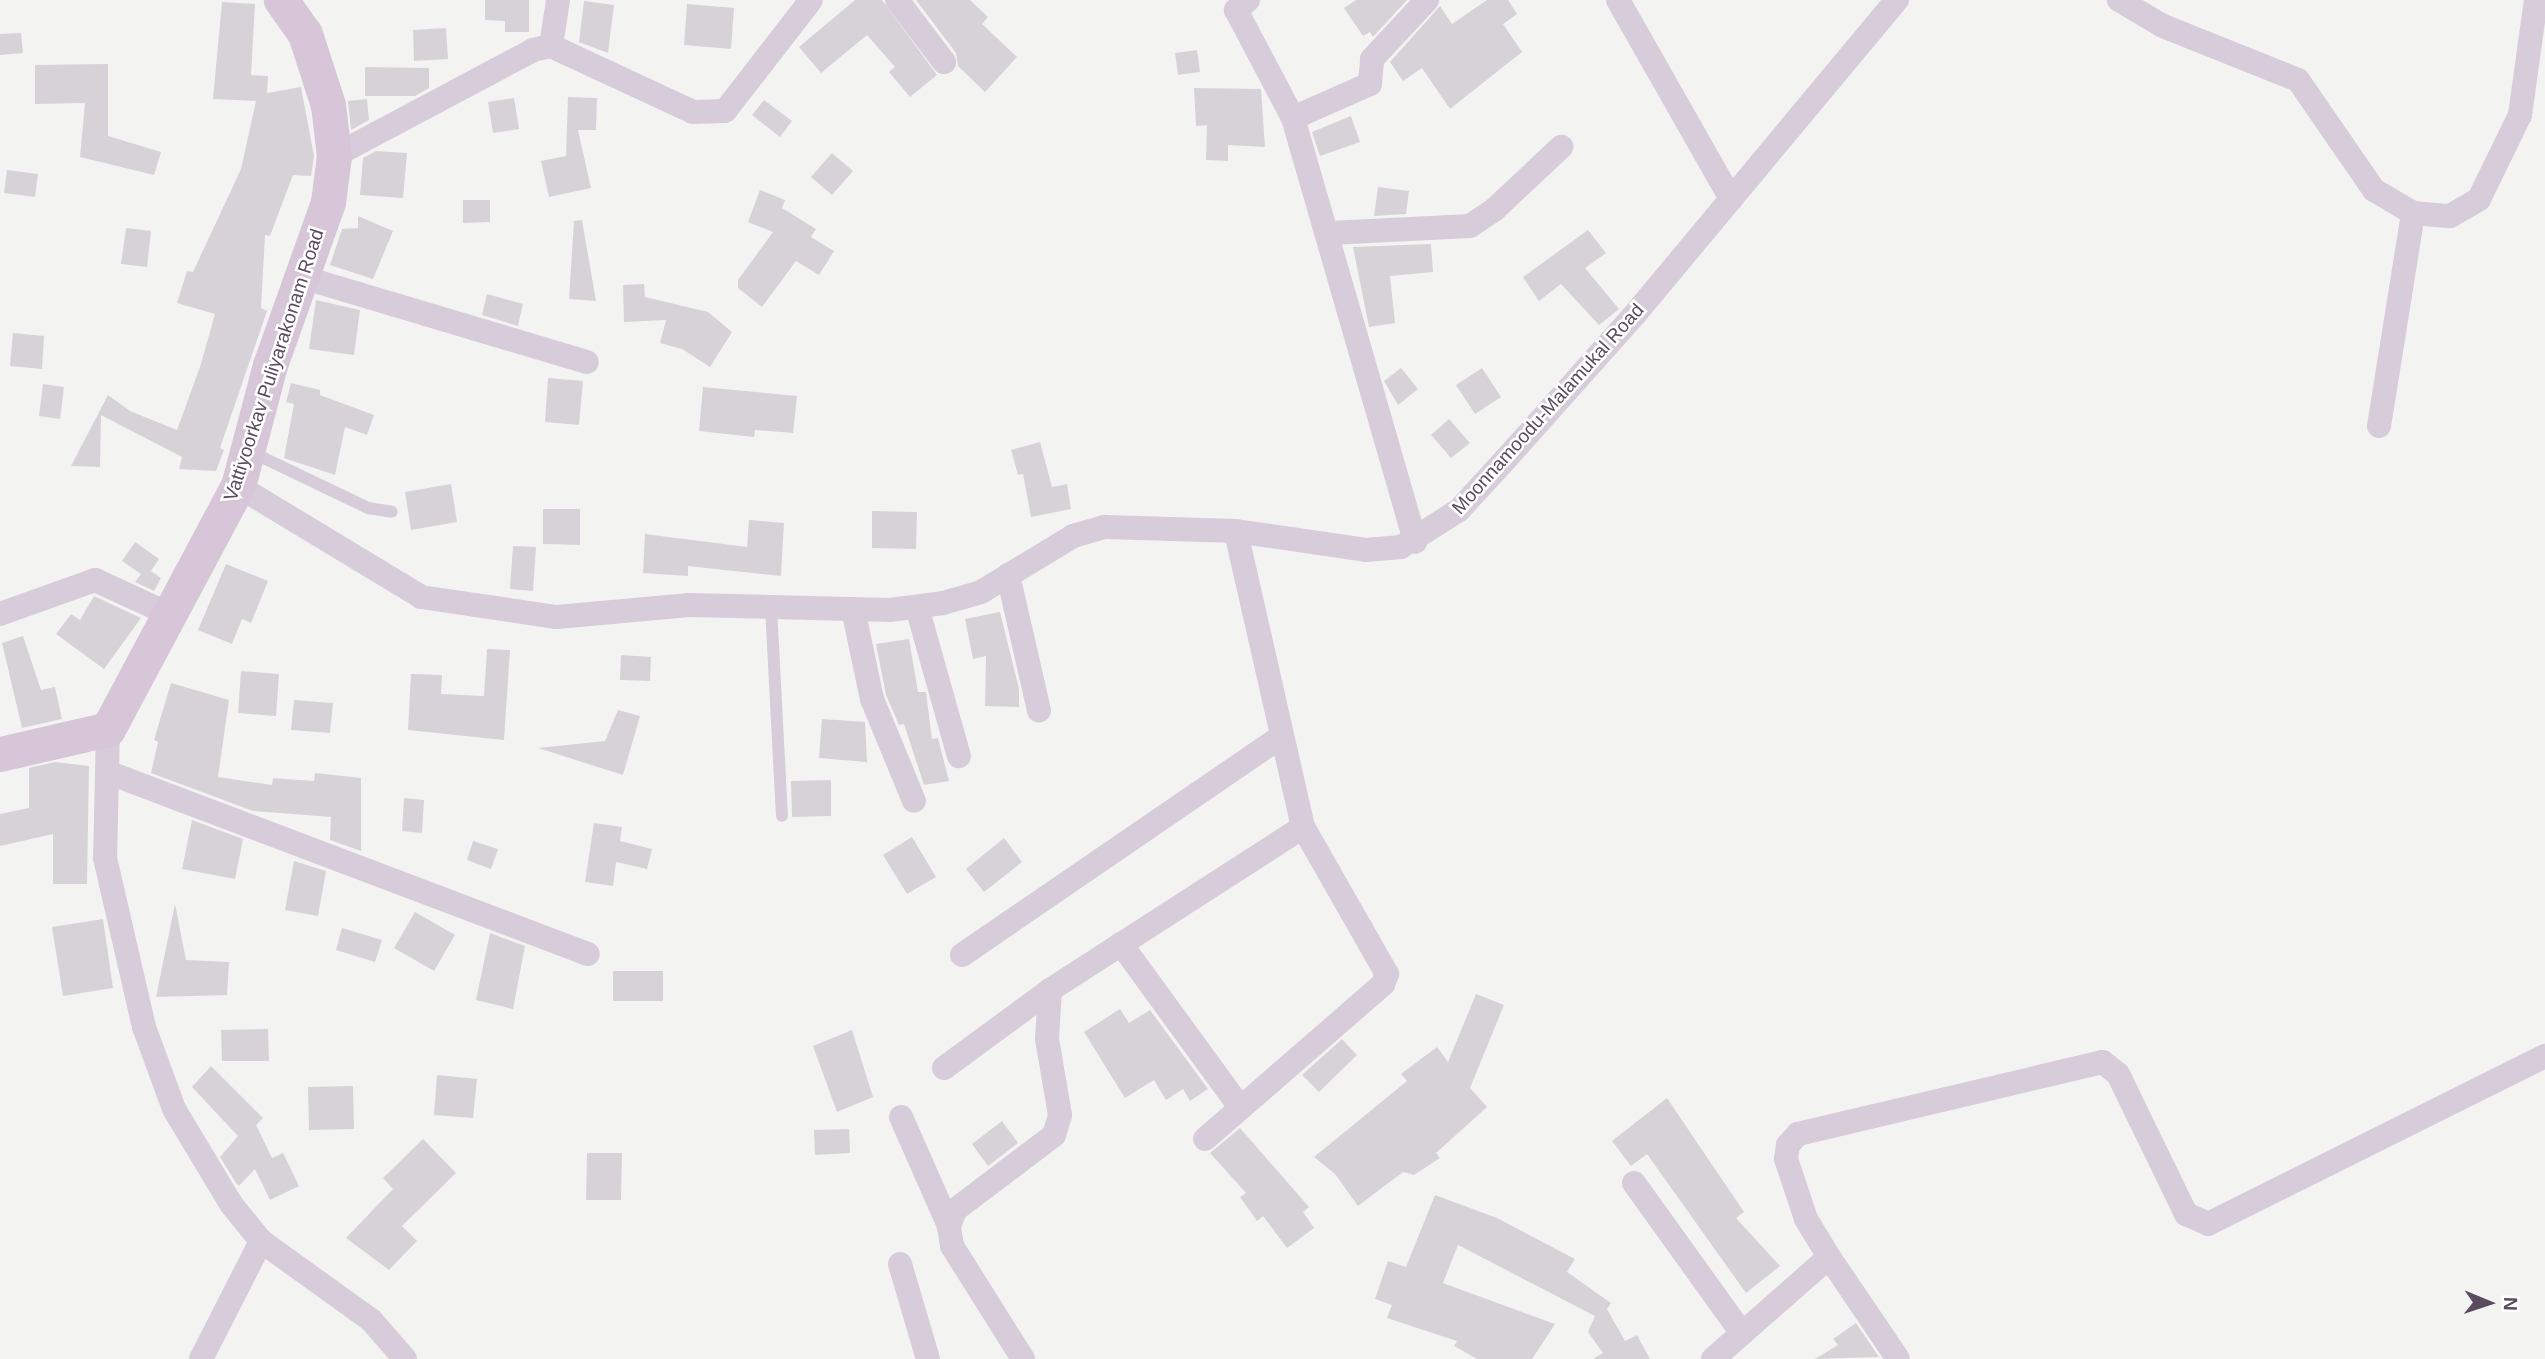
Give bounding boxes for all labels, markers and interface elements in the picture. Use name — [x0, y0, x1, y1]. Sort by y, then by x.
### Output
street label: Vattiyoorkav Puliyarakonam Road — [219, 226, 329, 504]
street label: Moonnamoodu-Malamukal Road — [1447, 299, 1649, 519]
north arrow — [2454, 1268, 2524, 1338]
text: N — [2500, 1297, 2521, 1311]

